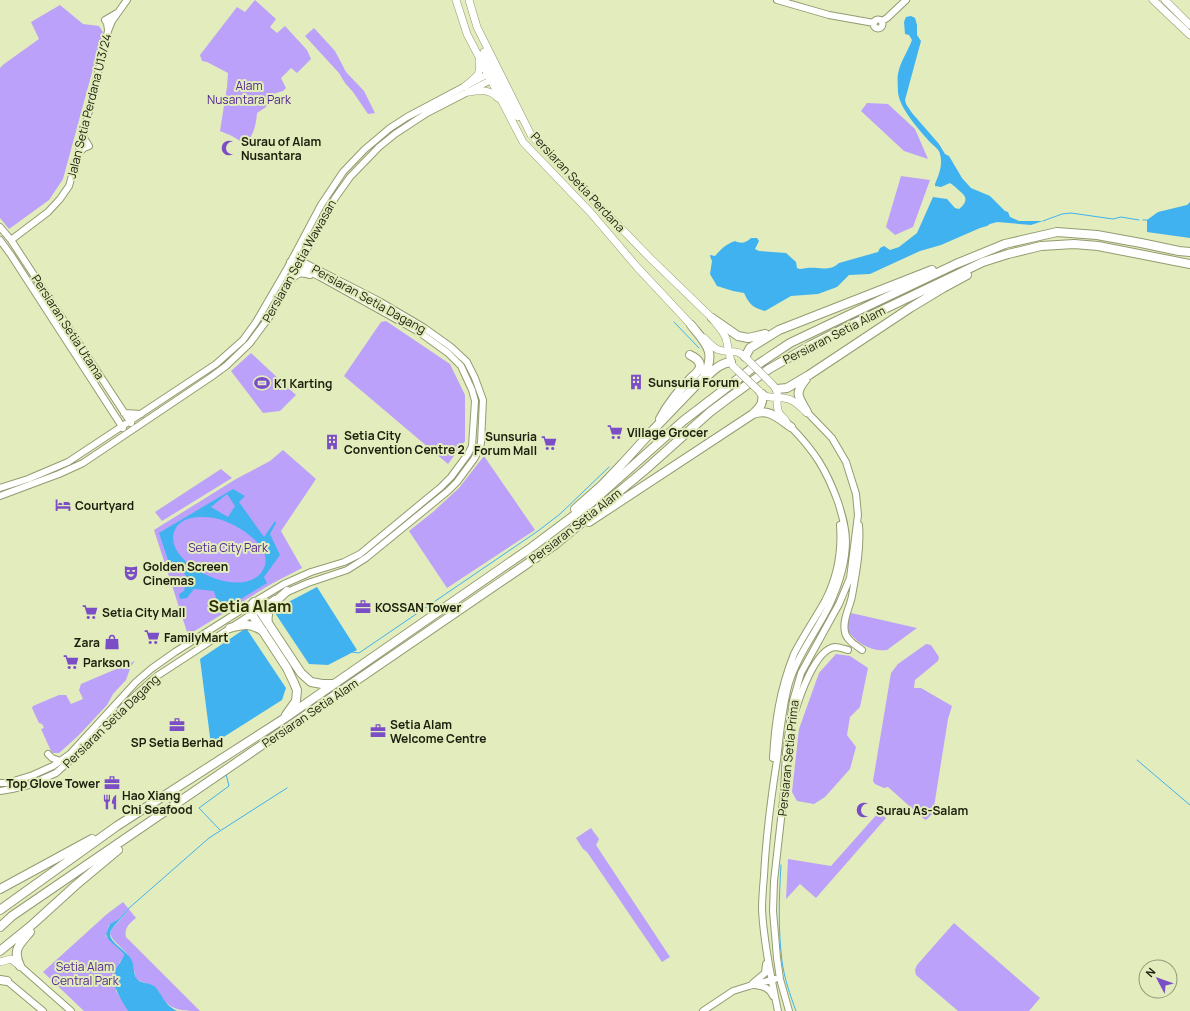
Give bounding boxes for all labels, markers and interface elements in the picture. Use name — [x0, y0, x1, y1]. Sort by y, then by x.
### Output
street label: Jalan Setia Perdana U13/24 — [63, 32, 115, 180]
park label: Alam Nusantara Park — [207, 77, 292, 108]
street label: Persiaran Setia Perdana — [527, 128, 629, 236]
place label: Surau of Alam Nusantara — [241, 133, 322, 164]
mosque icon: Surau of Alam Nusantara — [220, 139, 238, 157]
street label: Persiaran Setia Wawasan — [258, 196, 340, 326]
street label: Persiaran Setia Dagang — [309, 260, 429, 338]
street label: Persiaran Setia Utama — [28, 271, 108, 383]
street label: Persiaran Setia Alam — [780, 302, 888, 368]
building icon: Sunsuria Forum — [627, 373, 645, 391]
sports icon: K1 Karting — [253, 374, 271, 392]
place label: Sunsuria Forum — [648, 374, 739, 391]
place label: K1 Karting — [274, 375, 332, 392]
supermarket icon: Village Grocer — [606, 423, 624, 441]
place label: Village Grocer — [627, 424, 708, 441]
place label: Setia City Convention Centre 2 — [344, 427, 465, 458]
place label: Sunsuria Forum Mall — [474, 428, 537, 459]
building icon: Setia City Convention Centre 2 — [323, 433, 341, 451]
supermarket icon: Sunsuria Forum Mall — [540, 434, 558, 452]
street label: Persiaran Setia Alam — [525, 485, 625, 567]
hotel icon: Courtyard — [54, 496, 72, 514]
place label: Courtyard — [75, 497, 134, 514]
park label: Setia City Park — [188, 539, 269, 556]
place label: Golden Screen Cinemas — [143, 558, 228, 589]
theatre icon: Golden Screen Cinemas — [122, 564, 140, 582]
district label: Setia Alam — [209, 595, 291, 617]
office icon: KOSSAN Tower — [354, 598, 372, 616]
place label: KOSSAN Tower — [375, 599, 461, 616]
supermarket icon: Setia City Mall — [81, 603, 99, 621]
place label: Setia City Mall — [102, 604, 185, 621]
supermarket icon: FamilyMart — [143, 628, 161, 646]
place label: FamilyMart — [164, 629, 228, 646]
shop icon: Zara — [103, 633, 121, 651]
place label: Zara — [74, 634, 100, 651]
supermarket icon: Parkson — [62, 653, 80, 671]
place label: Parkson — [83, 654, 130, 671]
street label: Persiaran Setia Dagang — [59, 670, 163, 772]
street label: Persiaran Setia Alam — [259, 674, 361, 752]
street label: Persiaran Setia Prima — [773, 699, 803, 817]
office icon: SP Setia Berhad — [168, 716, 186, 734]
place label: Setia Alam Welcome Centre — [390, 716, 487, 747]
office icon: Setia Alam Welcome Centre — [369, 722, 387, 740]
place label: SP Setia Berhad — [131, 734, 223, 751]
office icon: Top Glove Tower — [103, 774, 121, 792]
place label: Top Glove Tower — [6, 775, 100, 792]
place label: Hao Xiang Chi Seafood — [122, 787, 193, 818]
restaurant icon: Hao Xiang Chi Seafood — [101, 793, 119, 811]
mosque icon: Surau As-Salam — [855, 801, 873, 819]
place label: Surau As-Salam — [876, 802, 969, 819]
park label: Setia Alam Central Park — [51, 958, 120, 989]
north arrow — [1138, 959, 1178, 999]
text: N — [1142, 964, 1158, 980]

